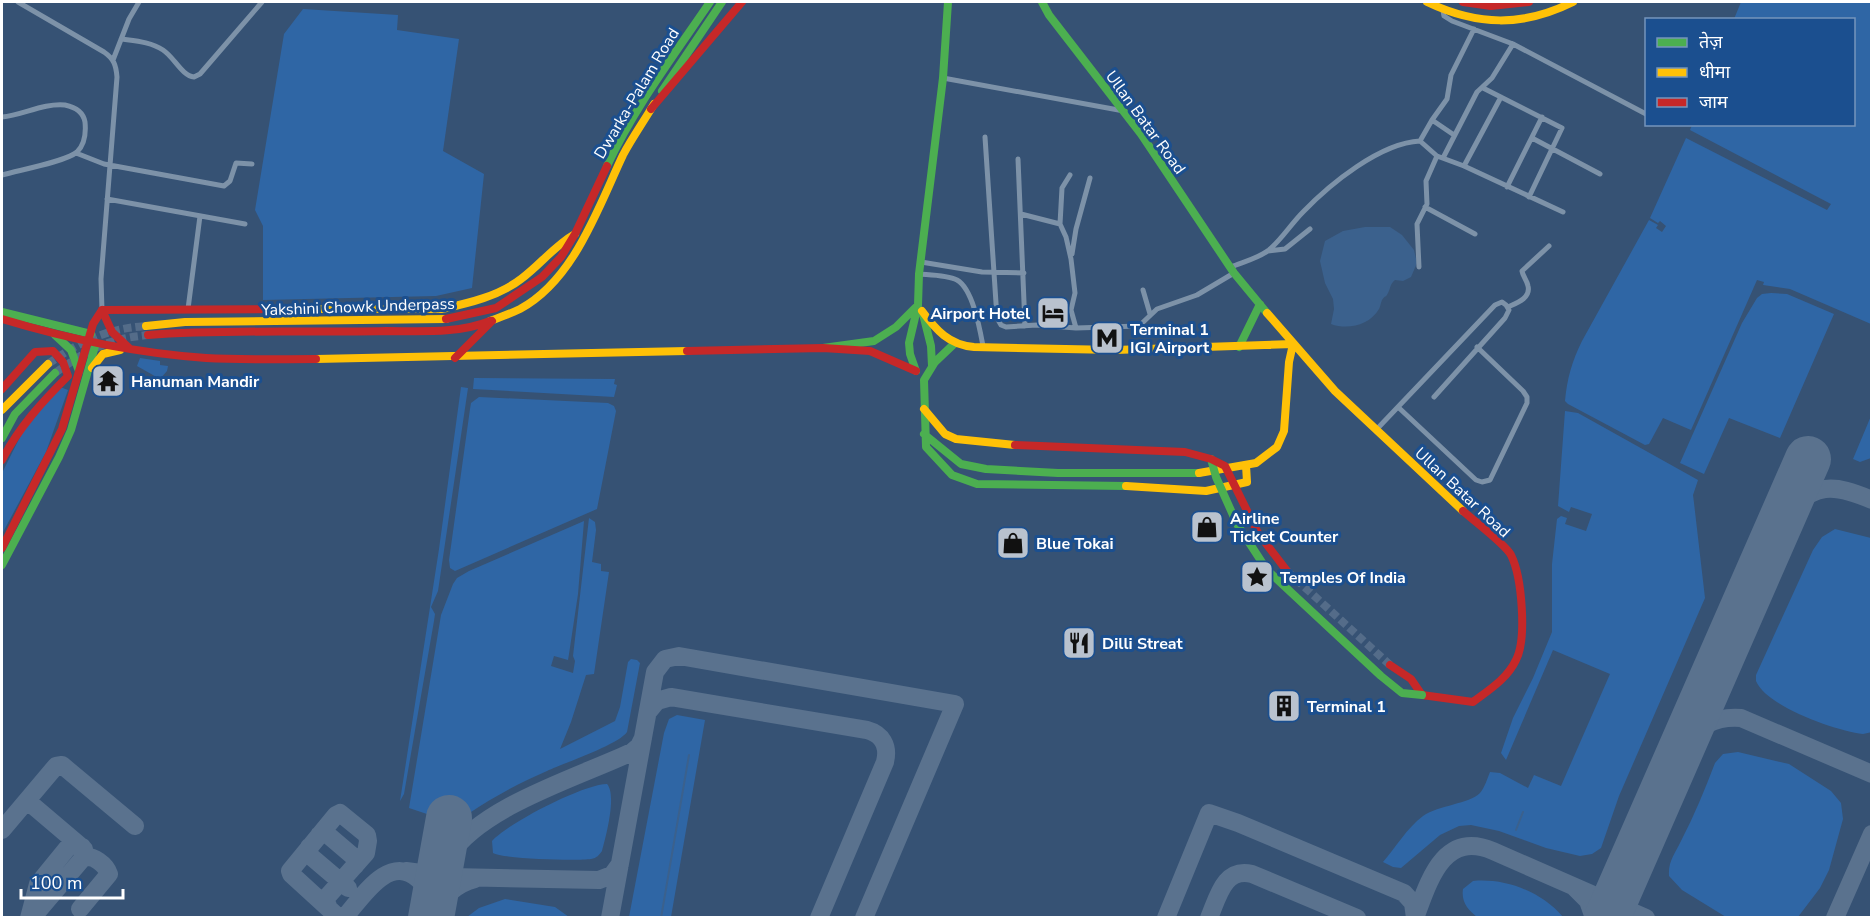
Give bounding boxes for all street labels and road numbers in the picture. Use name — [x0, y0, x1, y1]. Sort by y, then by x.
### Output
street label: Dwarka-Palam Road — [589, 24, 685, 163]
street label: Ullan Batar Road — [1100, 66, 1190, 179]
street label: Yakshini Chowk Underpass — [260, 293, 455, 321]
street label: Ullan Batar Road — [1410, 443, 1515, 543]

